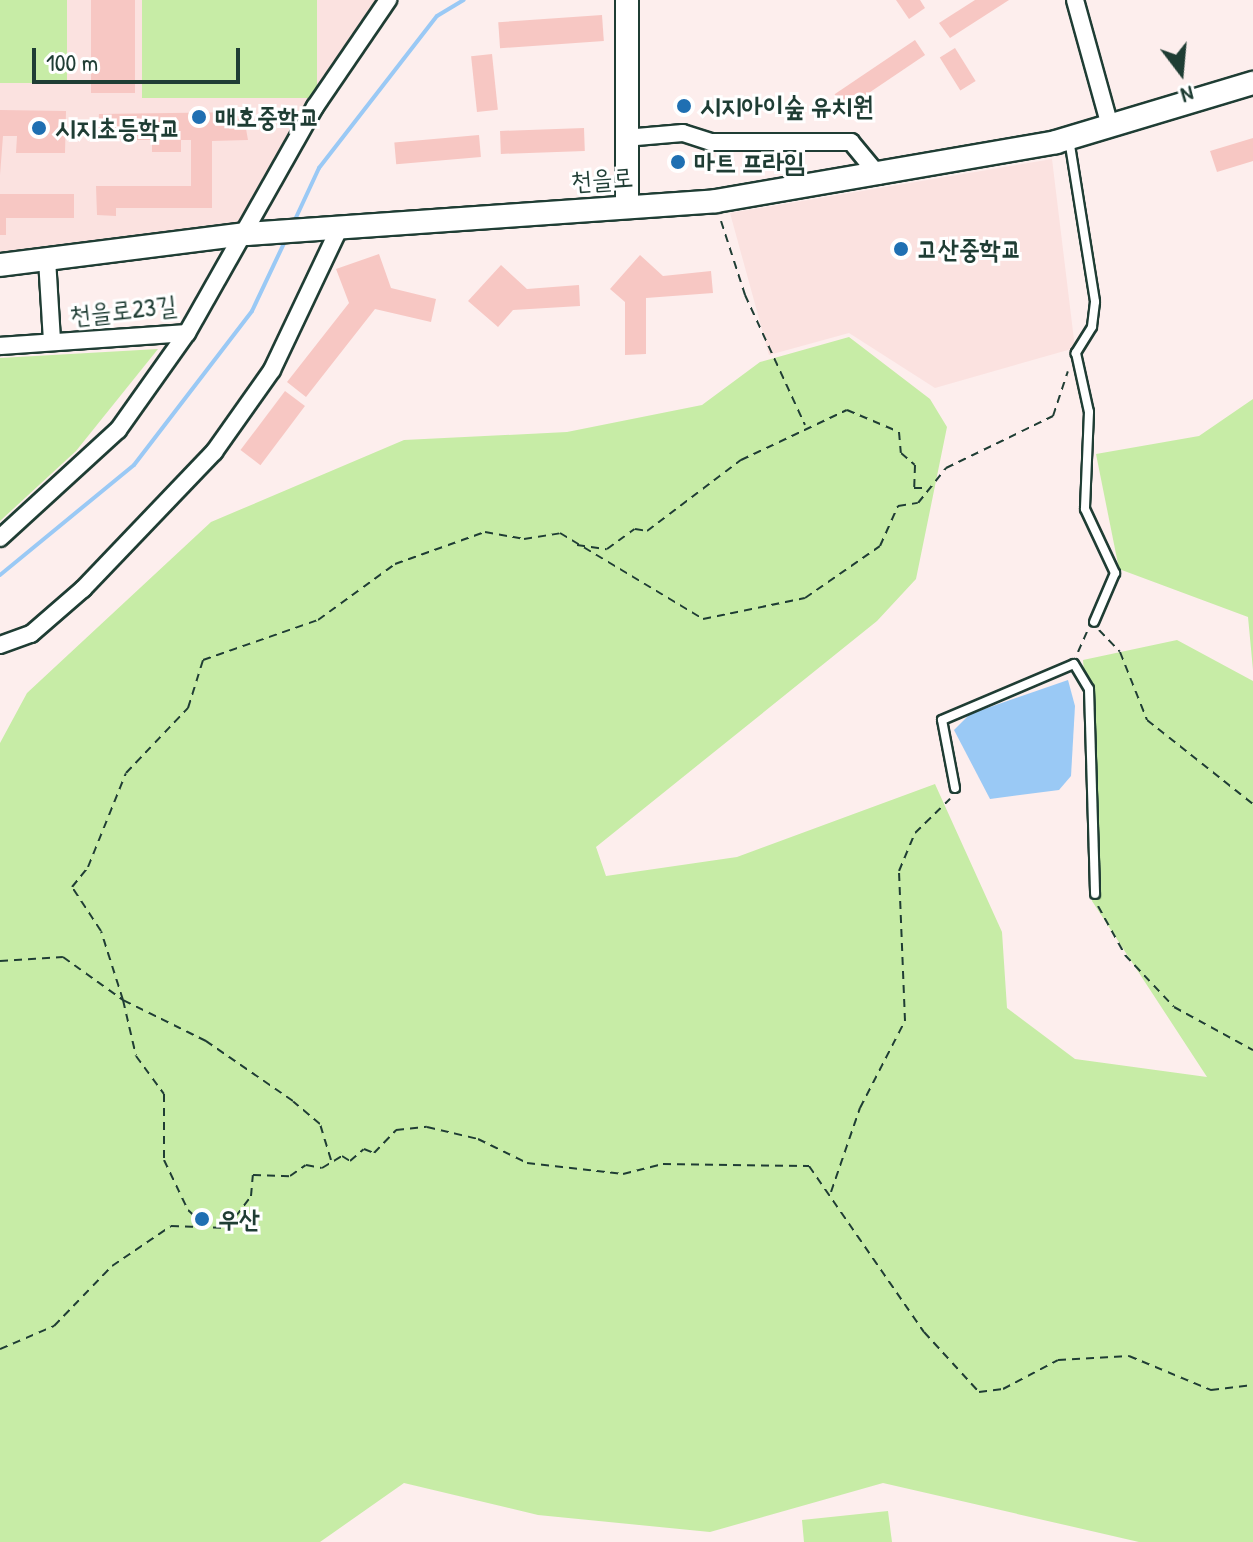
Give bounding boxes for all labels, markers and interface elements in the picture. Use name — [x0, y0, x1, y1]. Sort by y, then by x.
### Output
scale bar — [36, 32, 244, 82]
north arrow — [1141, 32, 1221, 112]
text: 100 m — [46, 46, 98, 78]
text: N — [1178, 79, 1197, 111]
place label: 시지아이숲 유치원 — [700, 90, 873, 122]
marker: 시지아이숲 유치원 — [675, 97, 693, 115]
place label: 매호중학교 — [215, 101, 320, 133]
marker: 매호중학교 — [190, 108, 208, 126]
place label: 시지초등학교 — [55, 112, 181, 144]
marker: 시지초등학교 — [30, 119, 48, 137]
place label: 마트 프라임 — [694, 146, 805, 178]
marker: 마트 프라임 — [669, 153, 687, 171]
street label: 천을로 — [570, 161, 634, 197]
place label: 고산중학교 — [917, 233, 1022, 265]
marker: 고산중학교 — [892, 240, 910, 258]
street label: 천을로23길 — [68, 289, 178, 331]
place label: 우산 — [218, 1203, 260, 1235]
marker: 우산 — [193, 1210, 211, 1228]

